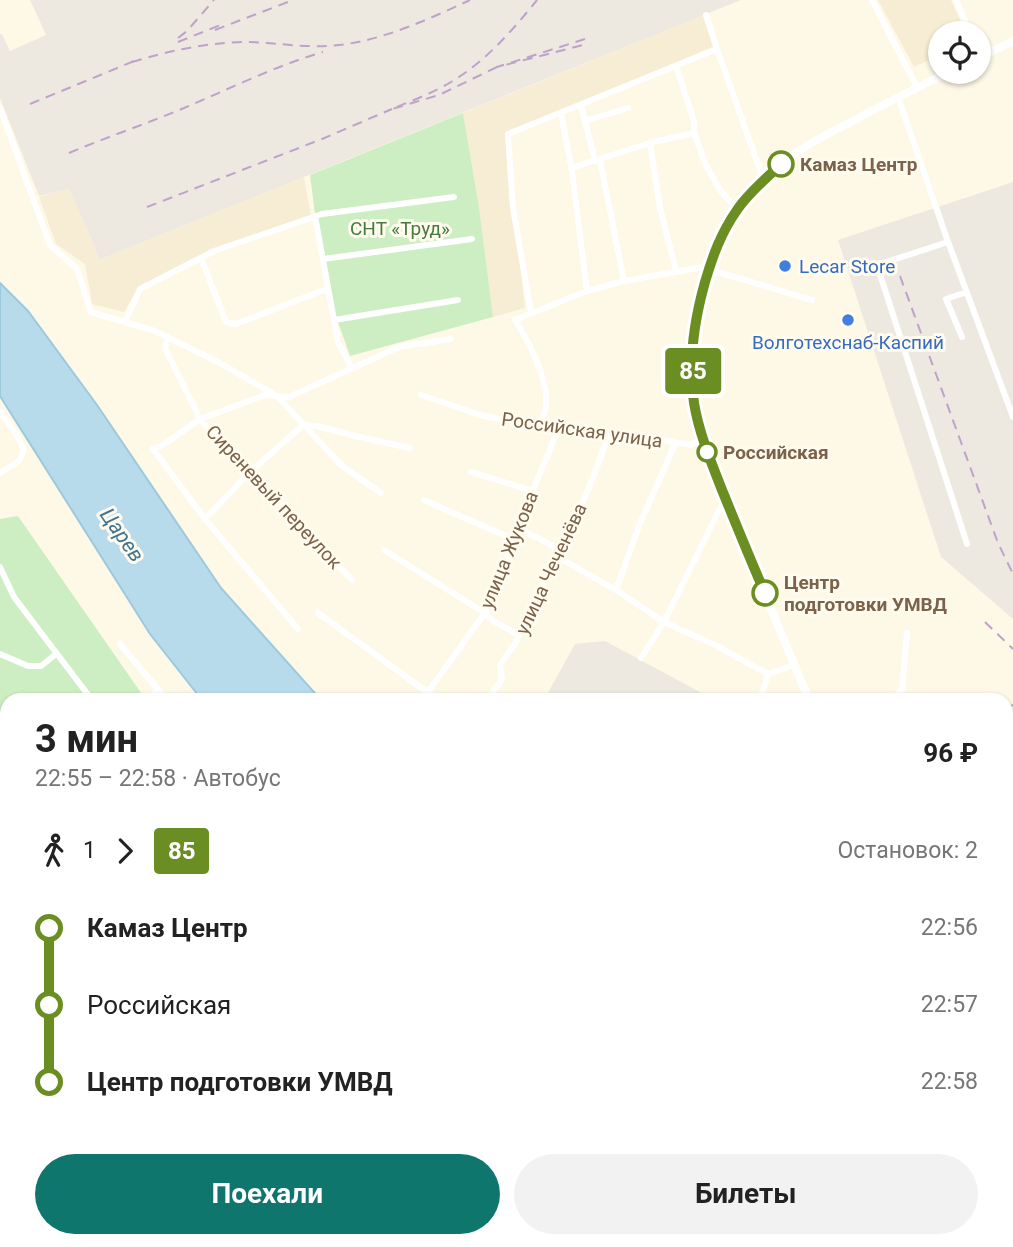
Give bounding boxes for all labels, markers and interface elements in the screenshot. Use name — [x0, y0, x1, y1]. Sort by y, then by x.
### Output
map controls — [928, 21, 991, 84]
button: locate — [928, 21, 991, 84]
marker: Камаз Центр — [768, 151, 794, 177]
place label: Камаз Центр — [800, 153, 918, 176]
park label: СНТ «Труд» — [350, 217, 450, 240]
place label: Lecar Store — [799, 255, 895, 278]
marker: Lecar Store — [777, 258, 793, 274]
marker: Волготехснаб-Каспий — [840, 312, 856, 328]
place label: Волготехснаб-Каспий — [752, 331, 944, 354]
line badge: 85 — [662, 348, 724, 394]
text: 85 — [679, 357, 707, 385]
street label: Российская улица — [500, 407, 664, 453]
street label: Сиреневый переулок — [201, 420, 347, 574]
place label: Российская — [723, 441, 829, 464]
marker: Российская — [697, 442, 717, 462]
street label: улица Жукова — [475, 488, 543, 612]
street label: улица Чеченёва — [510, 500, 592, 638]
water label: Царев — [95, 504, 149, 566]
place label: Центр подготовки УМВД — [784, 571, 947, 616]
marker: Центр подготовки УМВД — [752, 580, 778, 606]
text: 3 мин — [35, 717, 138, 761]
text: 96 ₽ — [923, 738, 978, 768]
text: 22:55 – 22:58 · Автобус — [35, 765, 281, 792]
icon: walk — [35, 832, 73, 870]
icon: forward — [106, 832, 144, 870]
text: 1 — [83, 837, 96, 864]
text: 85 — [168, 837, 195, 865]
text: Остановок: 2 — [837, 837, 978, 864]
text: Камаз Центр — [87, 913, 248, 943]
text: 22:56 — [921, 914, 978, 941]
text: Российская — [87, 990, 231, 1020]
text: 22:57 — [921, 991, 978, 1018]
text: Центр подготовки УМВД — [87, 1067, 393, 1097]
text: 22:58 — [921, 1068, 978, 1095]
button: Поехали — [35, 1154, 500, 1234]
button: Билеты — [514, 1154, 978, 1234]

